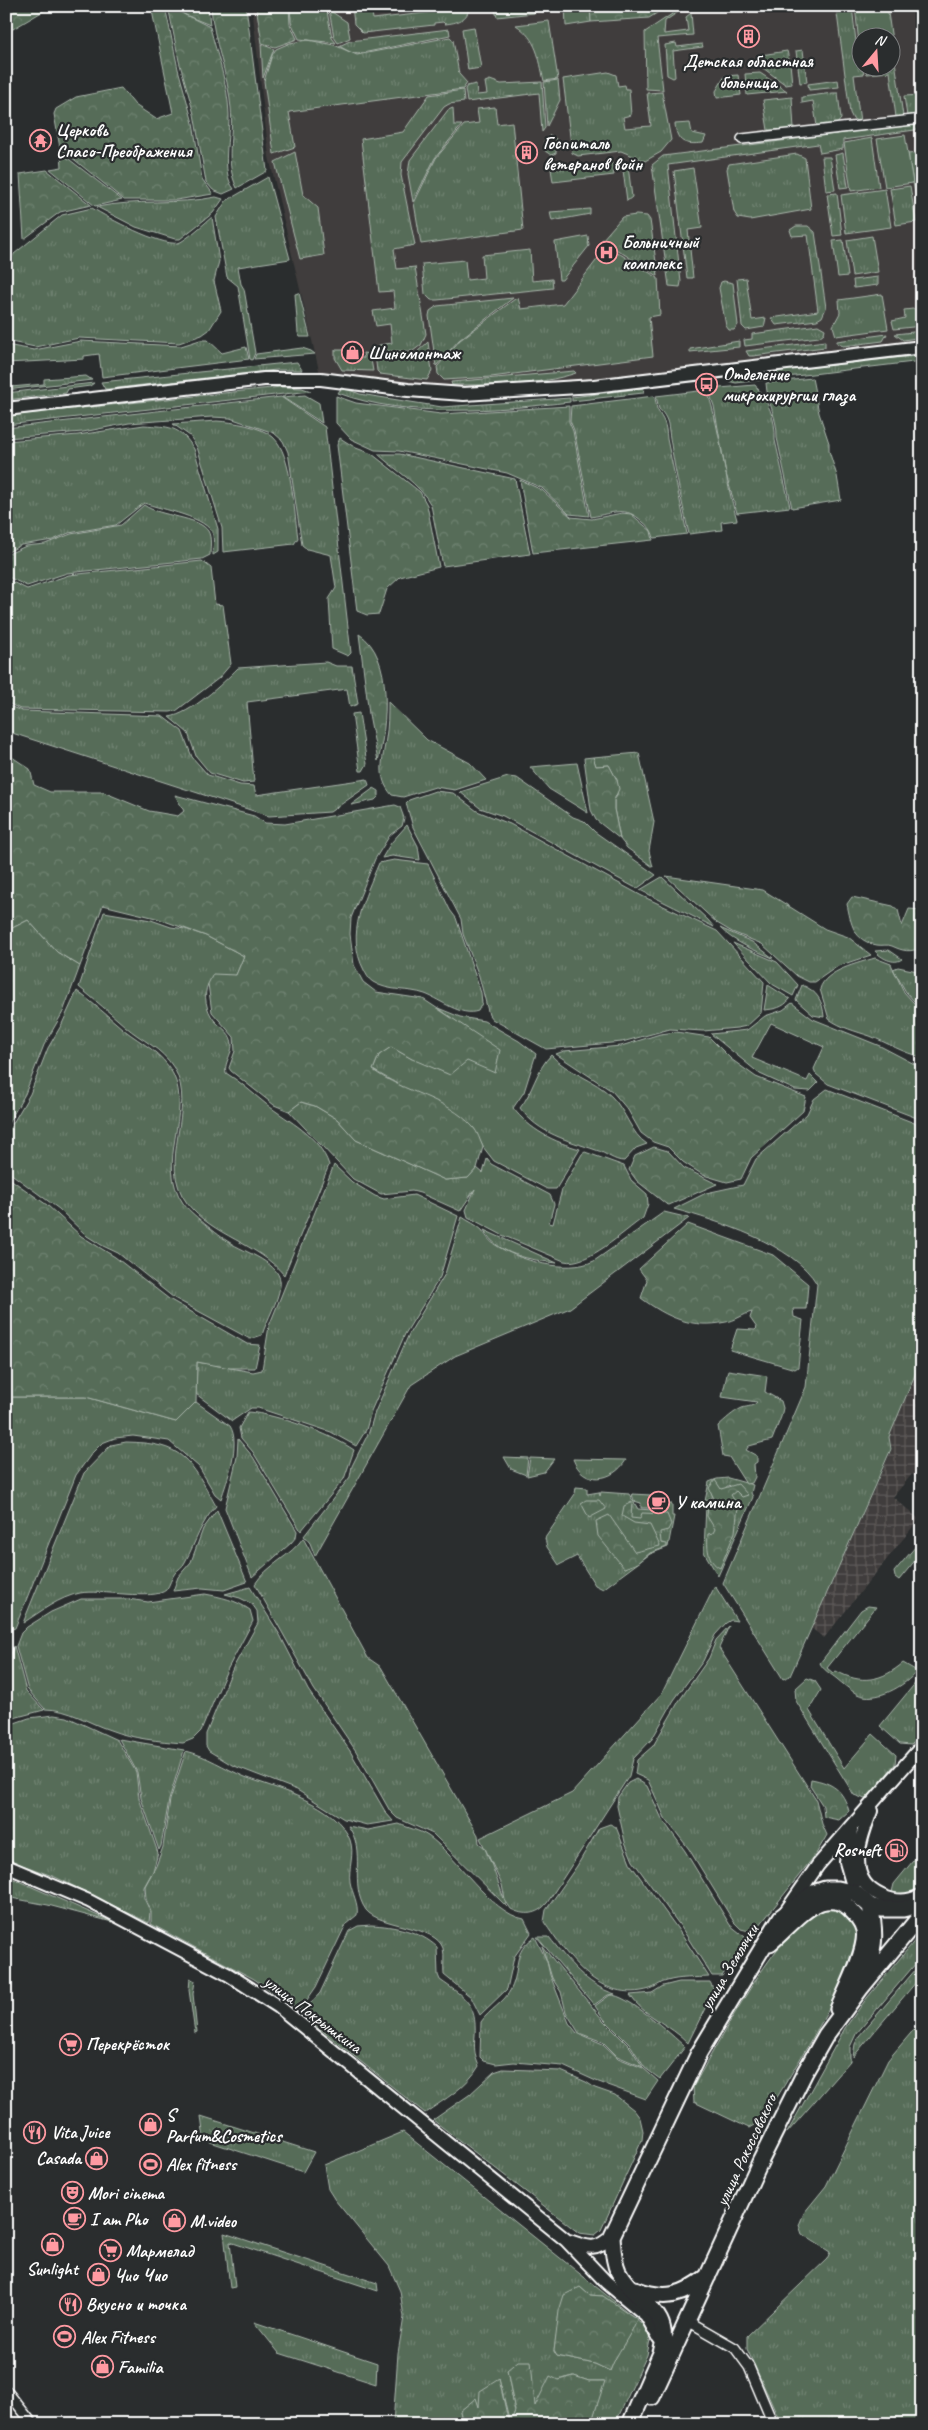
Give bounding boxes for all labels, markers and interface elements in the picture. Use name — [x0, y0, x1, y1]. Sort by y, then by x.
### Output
building icon: Детская областная больница — [736, 24, 760, 48]
north arrow — [850, 28, 900, 78]
text: N — [873, 31, 889, 50]
place label: Детская областная больница — [683, 50, 814, 93]
place label: Церковь Спасо-Преображения — [56, 119, 193, 162]
temple icon: Церковь Спасо-Преображения — [28, 128, 52, 152]
place label: Госпиталь ветеранов войн — [543, 132, 643, 175]
building icon: Госпиталь ветеранов войн — [515, 141, 539, 165]
place label: Больничный комплекс — [622, 231, 700, 274]
hospital icon: Больничный комплекс — [594, 240, 618, 264]
shop icon: Шиномонтаж — [340, 341, 364, 365]
place label: Шиномонтаж — [368, 342, 462, 364]
place label: Отделение микрохирургии глаза — [723, 363, 856, 407]
bus stop icon: Отделение микрохирургии глаза — [695, 372, 719, 396]
cafe icon: У камина — [647, 1490, 671, 1514]
place label: У камина — [675, 1491, 743, 1513]
fuel station icon: Rosneft — [885, 1838, 909, 1862]
place label: Rosneft — [834, 1839, 884, 1861]
street label: улица Землячки — [694, 1919, 764, 2014]
street label: улица Покрышкина — [259, 1969, 368, 2059]
supermarket icon: Перекрёсток — [58, 2032, 82, 2056]
place label: Перекрёсток — [86, 2033, 171, 2055]
street label: улица Рокоссовского — [710, 2089, 782, 2210]
place label: S Parfum&Cosmetics — [166, 2104, 283, 2147]
shop icon: S Parfum&Cosmetics — [138, 2113, 162, 2137]
restaurant icon: Vita Juice — [23, 2120, 47, 2144]
place label: Vita Juice — [51, 2121, 111, 2143]
shop icon: Casada — [85, 2146, 109, 2170]
place label: Casada — [36, 2147, 82, 2169]
sports icon: Alex fitness — [138, 2152, 162, 2176]
place label: Alex fitness — [166, 2153, 238, 2175]
theatre icon: Mori cinema — [60, 2181, 84, 2205]
place label: Mori cinema — [88, 2182, 166, 2204]
cafe icon: I am Pho — [62, 2207, 86, 2231]
place label: I am Pho — [90, 2208, 149, 2230]
shop icon: M.video — [162, 2209, 186, 2233]
place label: M.video — [190, 2210, 238, 2232]
shop icon: Sunlight — [40, 2232, 64, 2256]
supermarket icon: Мармелад — [98, 2239, 122, 2263]
place label: Мармелад — [126, 2240, 195, 2262]
place label: Sunlight — [26, 2258, 80, 2280]
shop icon: Чио Чио — [86, 2263, 110, 2287]
place label: Чио Чио — [114, 2264, 168, 2286]
restaurant icon: Вкусно и точка — [58, 2292, 82, 2316]
place label: Вкусно и точка — [86, 2293, 187, 2315]
sports icon: Alex Fitness — [53, 2325, 77, 2349]
place label: Alex Fitness — [81, 2326, 156, 2348]
shop icon: Familia — [90, 2355, 114, 2379]
place label: Familia — [118, 2356, 164, 2378]

